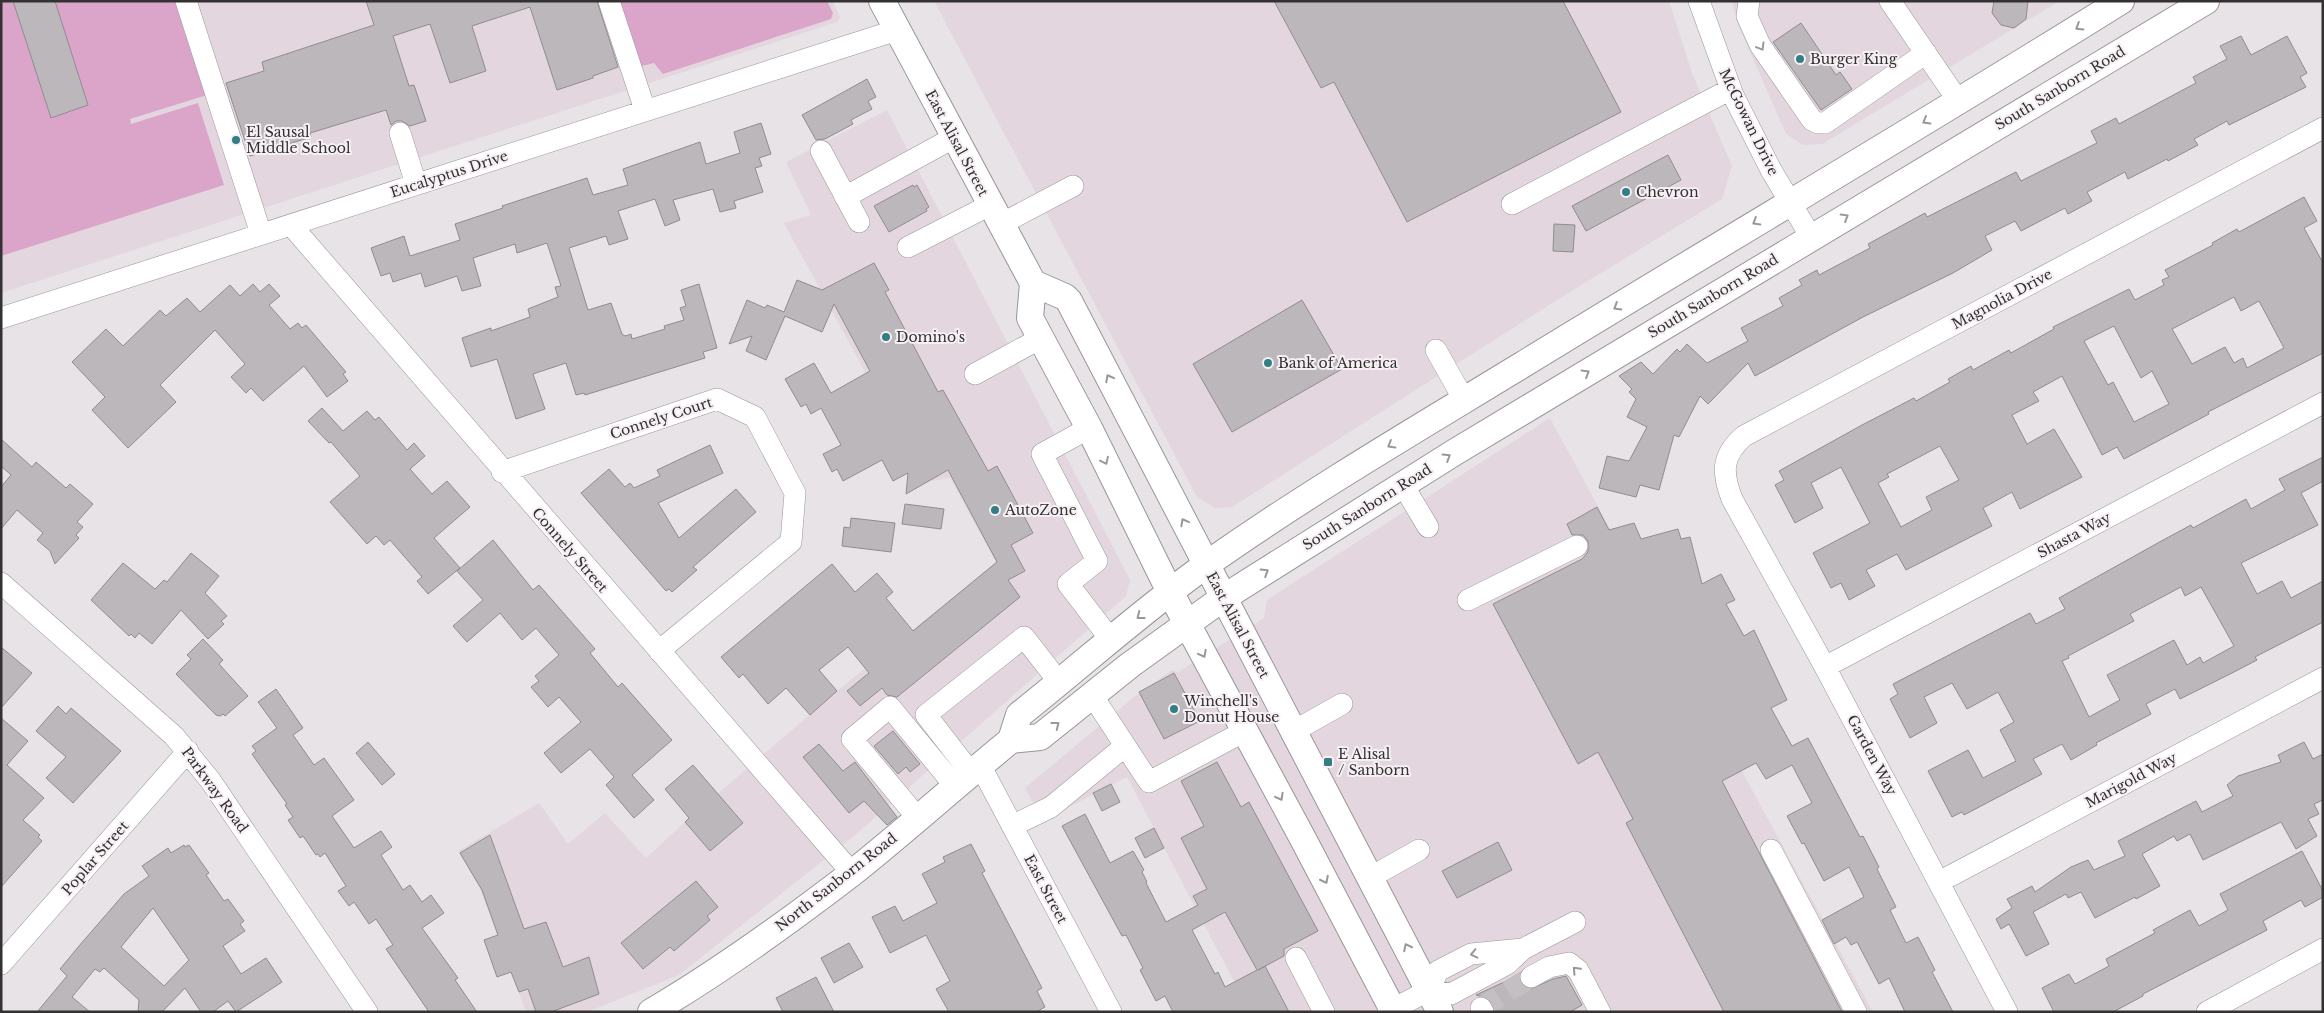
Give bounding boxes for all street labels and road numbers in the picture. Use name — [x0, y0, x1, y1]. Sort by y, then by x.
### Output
street label: South Sanborn Road — [1992, 42, 2129, 134]
street label: McGowan Drive — [1715, 66, 1783, 178]
street label: East Alisal Street — [921, 87, 993, 200]
street label: Eucalyptus Drive — [388, 146, 510, 202]
street label: South Sanborn Road — [1645, 250, 1782, 342]
street label: Magnolia Drive — [1949, 265, 2055, 333]
street label: Connely Court — [608, 393, 715, 443]
street label: South Sanborn Road — [1299, 460, 1435, 554]
street label: Connely Street — [528, 504, 612, 597]
street label: Shasta Way — [2034, 508, 2114, 562]
street label: East Alisal Street — [1202, 569, 1274, 682]
street label: Garden Way — [1843, 712, 1901, 798]
street label: Parkway Road — [178, 744, 252, 837]
street label: Marigold Way — [2082, 748, 2180, 812]
street label: Poplar Street — [58, 817, 133, 899]
street label: North Sanborn Road — [772, 829, 901, 935]
street label: East Street — [1020, 851, 1072, 927]

